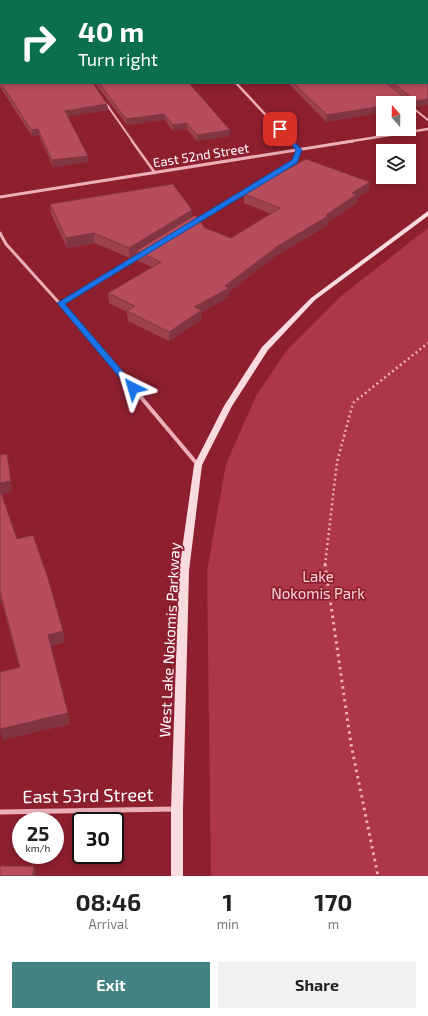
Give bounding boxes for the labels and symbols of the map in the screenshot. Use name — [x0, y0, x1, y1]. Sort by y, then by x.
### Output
north arrow — [376, 96, 416, 136]
pin — [263, 112, 297, 146]
street label: East 52nd Street — [152, 139, 250, 171]
position arrow — [112, 367, 154, 409]
street label: West Lake Nokomis Parkway — [155, 542, 183, 738]
park label: Lake Nokomis Park — [271, 567, 365, 602]
street label: East 53rd Street — [22, 783, 154, 807]
speed limit sign: 30 — [72, 812, 124, 864]

